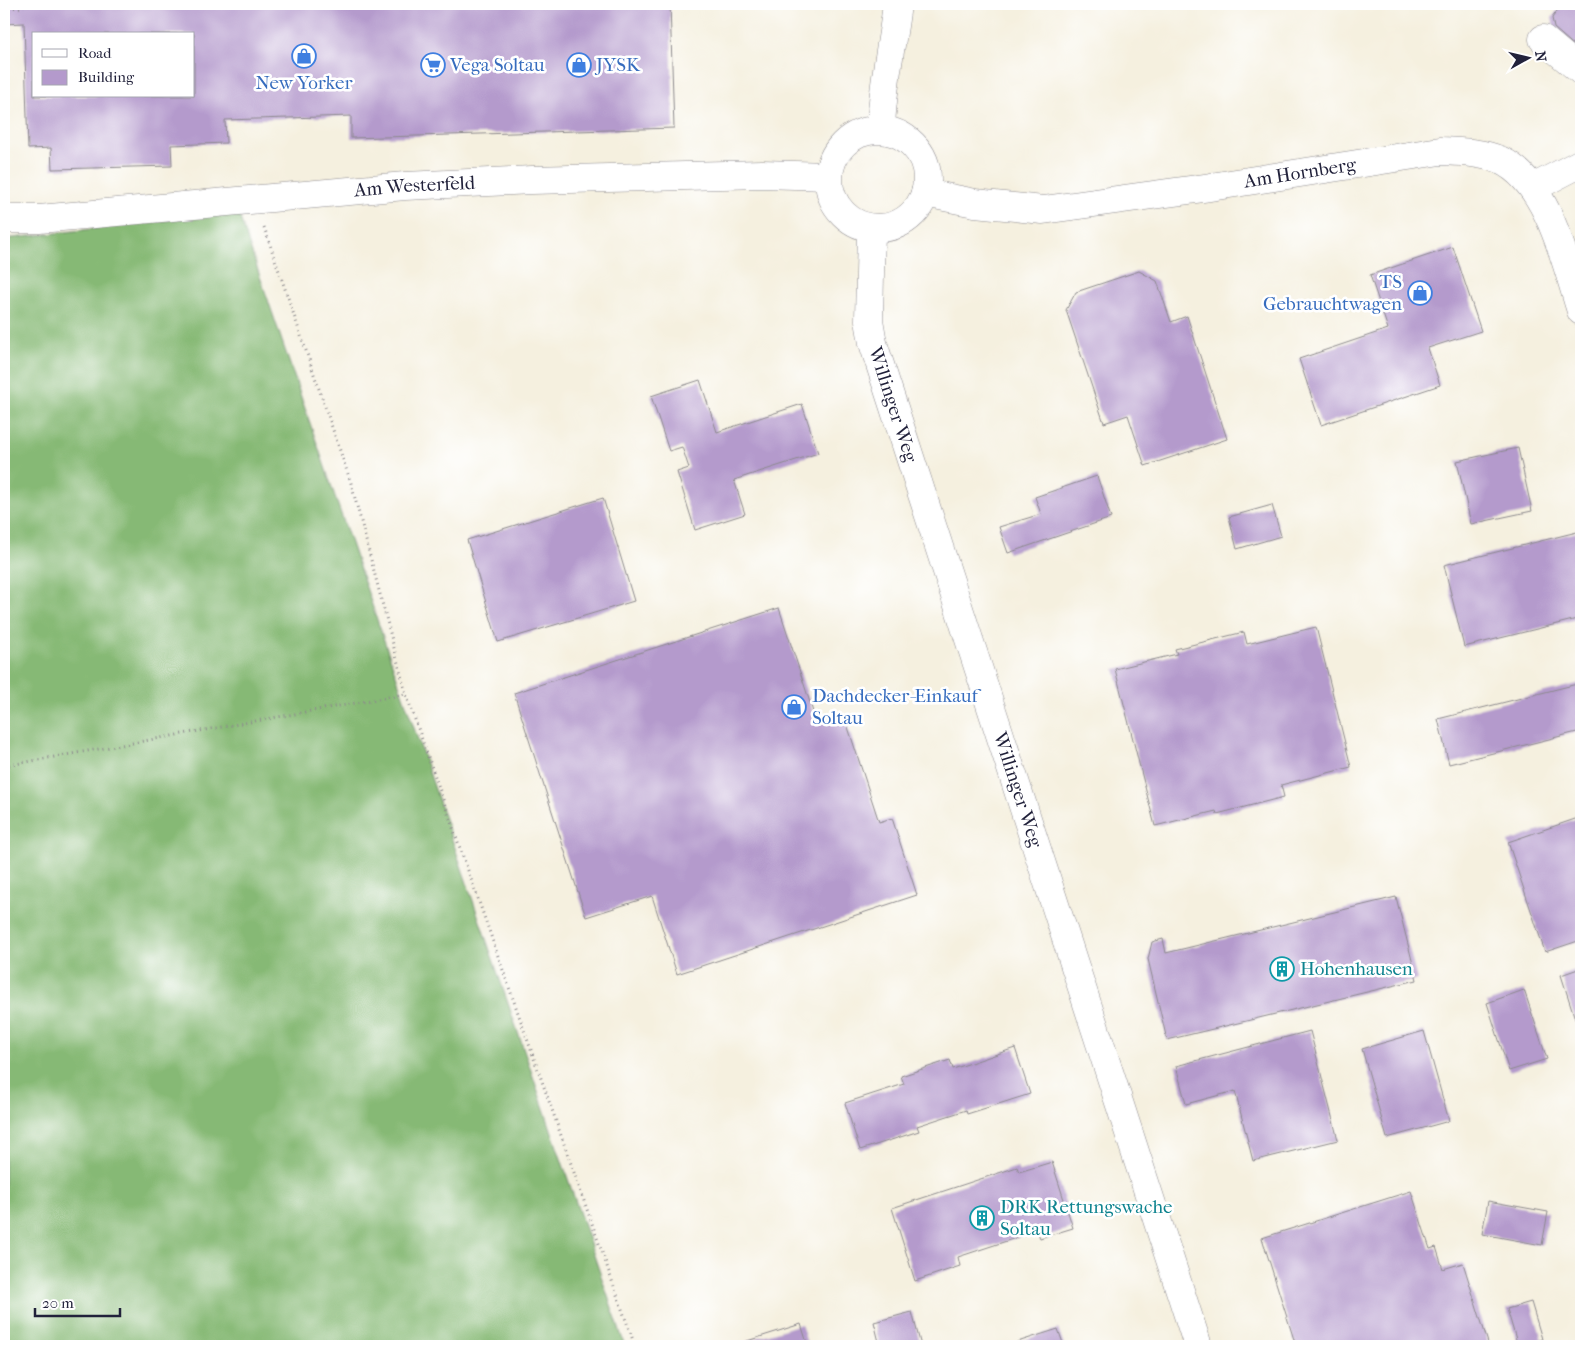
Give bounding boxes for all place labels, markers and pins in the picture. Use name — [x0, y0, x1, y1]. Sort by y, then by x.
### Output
shop icon: New Yorker — [291, 43, 317, 69]
supermarket icon: Vega Soltau — [420, 52, 446, 78]
shop icon: JYSK — [566, 52, 592, 78]
place label: Vega Soltau — [449, 54, 545, 76]
place label: JYSK — [594, 54, 641, 76]
place label: New Yorker — [255, 72, 353, 94]
place label: TS Gebrauchtwagen — [1263, 271, 1402, 315]
shop icon: TS Gebrauchtwagen — [1407, 280, 1433, 306]
place label: Dachdecker-Einkauf Soltau — [812, 685, 982, 729]
shop icon: Dachdecker-Einkauf Soltau — [781, 694, 807, 720]
building icon: Hohenhausen — [1269, 956, 1295, 982]
place label: Hohenhausen — [1300, 958, 1413, 980]
place label: DRK Rettungswache Soltau — [1000, 1196, 1172, 1240]
building icon: DRK Rettungswache Soltau — [969, 1205, 995, 1231]

